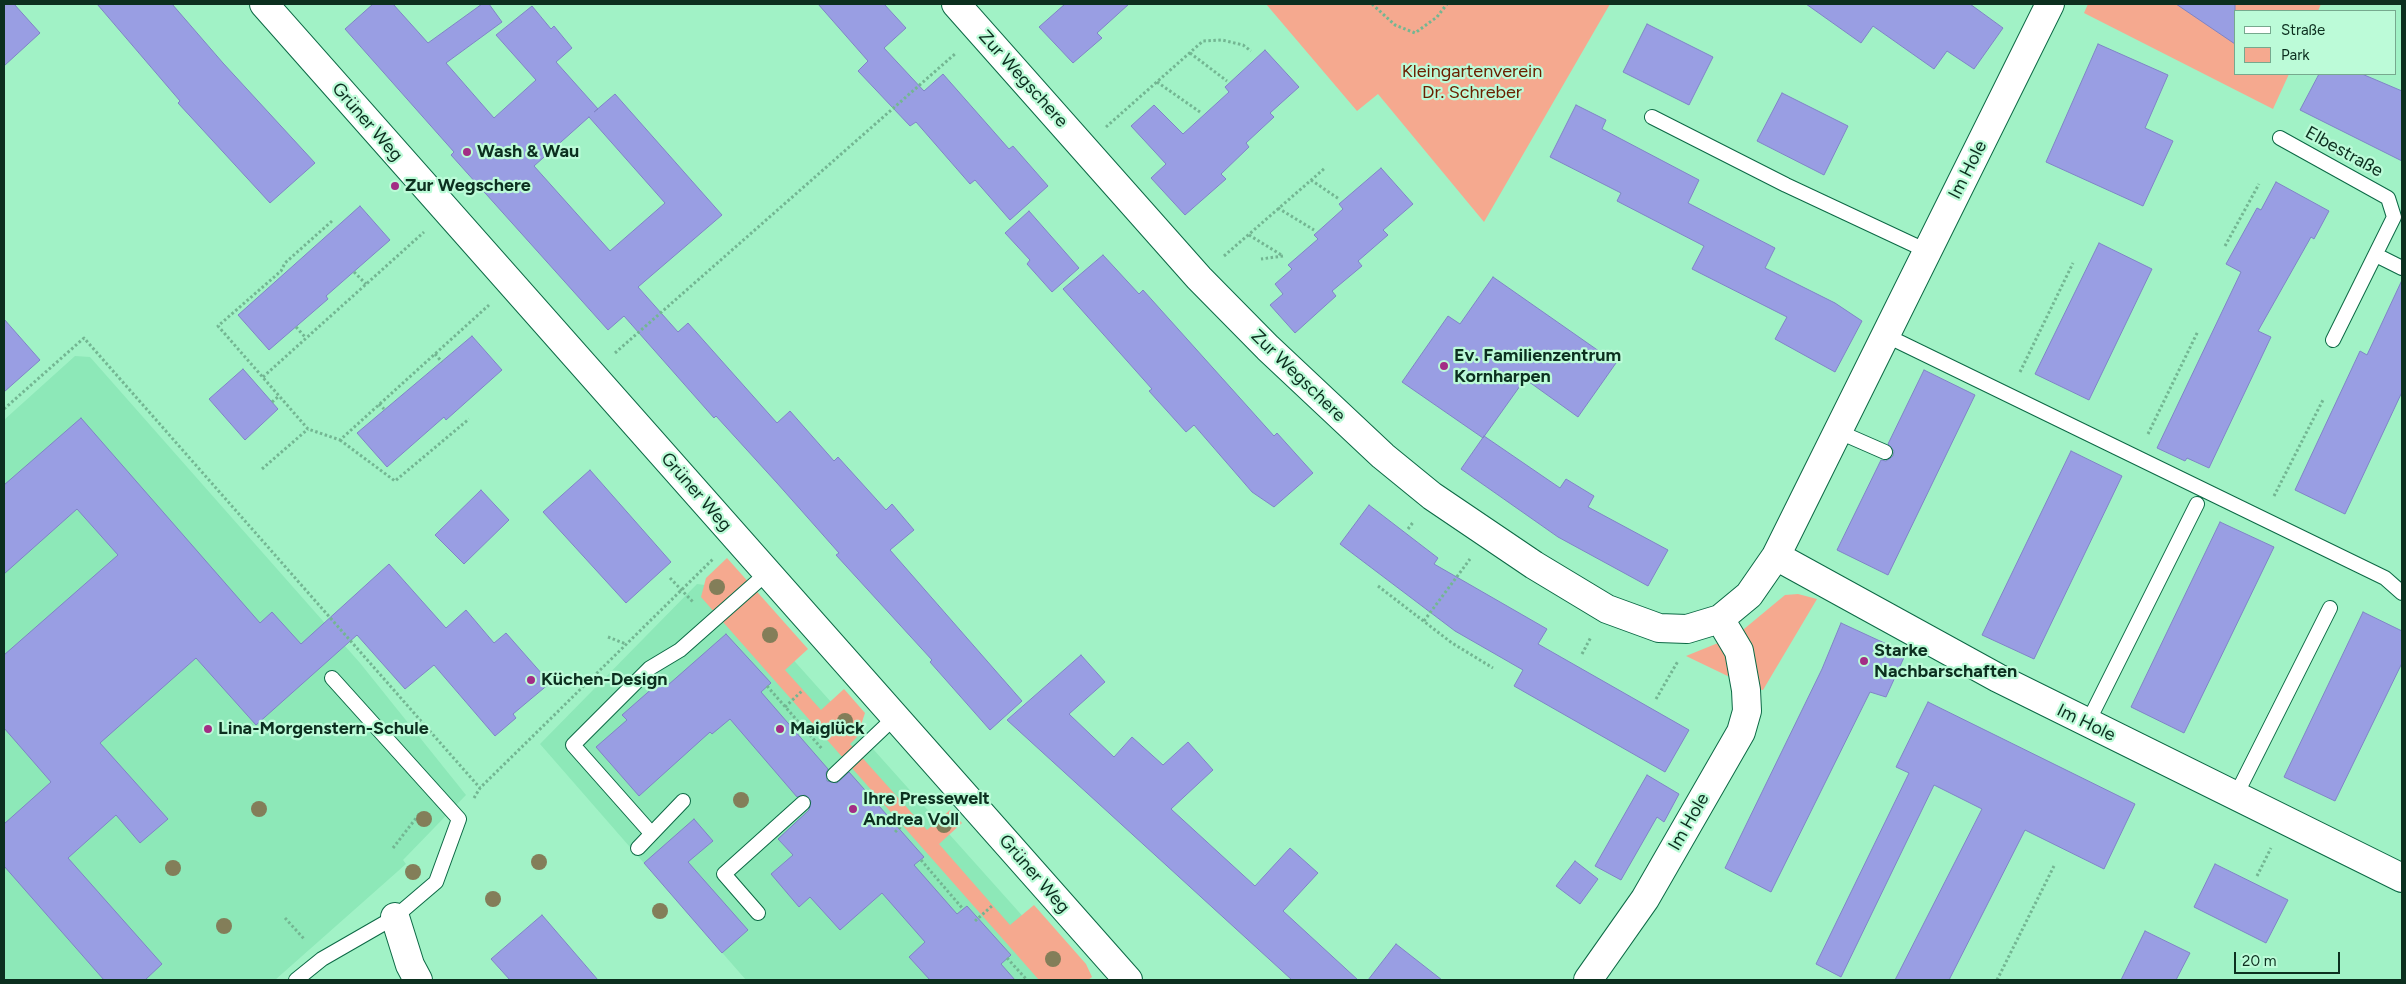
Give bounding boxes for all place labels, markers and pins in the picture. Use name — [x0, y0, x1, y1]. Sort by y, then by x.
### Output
place label: Wash & Wau — [477, 141, 579, 163]
marker: Wash & Wau — [461, 146, 473, 158]
place label: Zur Wegschere — [405, 175, 531, 197]
marker: Zur Wegschere — [389, 180, 401, 192]
place label: Ev. Familienzentrum Kornharpen — [1454, 345, 1621, 388]
marker: Ev. Familienzentrum Kornharpen — [1438, 360, 1450, 372]
place label: Starke Nachbarschaften — [1874, 640, 2017, 682]
marker: Starke Nachbarschaften — [1858, 655, 1870, 667]
place label: Küchen-Design — [541, 669, 667, 691]
marker: Küchen-Design — [525, 674, 537, 686]
place label: Lina-Morgenstern-Schule — [218, 718, 429, 740]
place label: Maiglück — [790, 718, 865, 740]
marker: Lina-Morgenstern-Schule — [202, 723, 214, 735]
marker: Maiglück — [774, 723, 786, 735]
place label: Ihre Pressewelt Andrea Voll — [863, 788, 990, 831]
marker: Ihre Pressewelt Andrea Voll — [847, 803, 859, 815]

